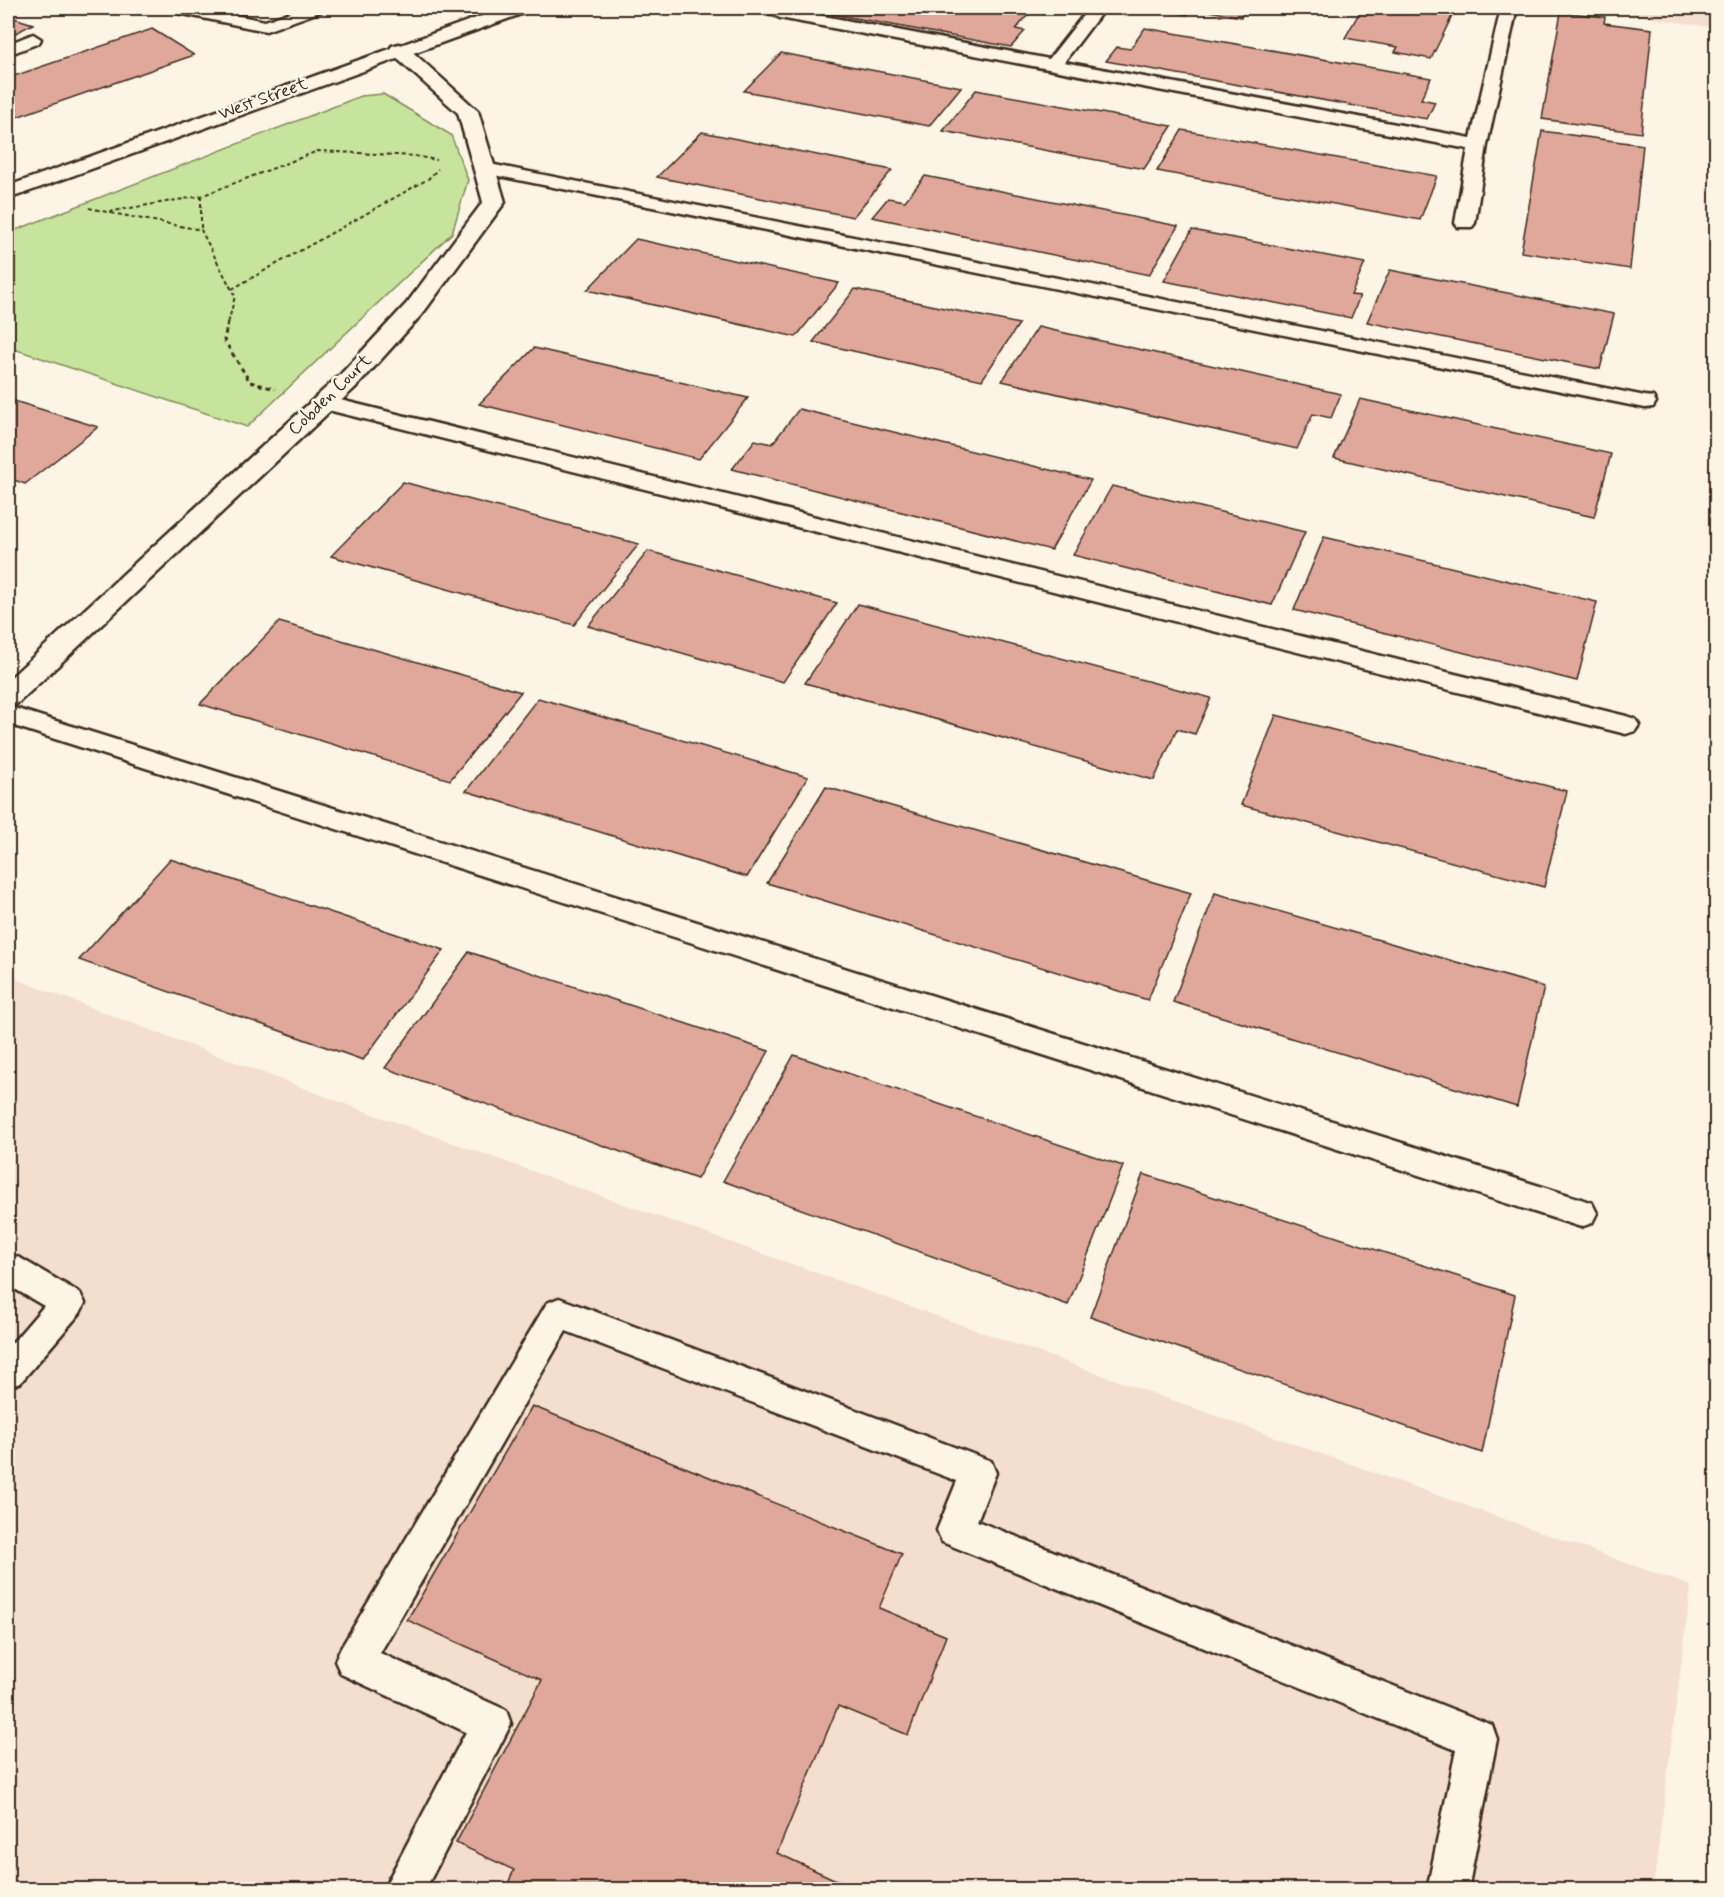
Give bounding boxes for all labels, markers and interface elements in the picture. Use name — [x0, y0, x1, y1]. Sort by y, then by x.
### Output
street label: West Street — [215, 72, 311, 126]
street label: Cobden Court — [283, 349, 377, 441]

